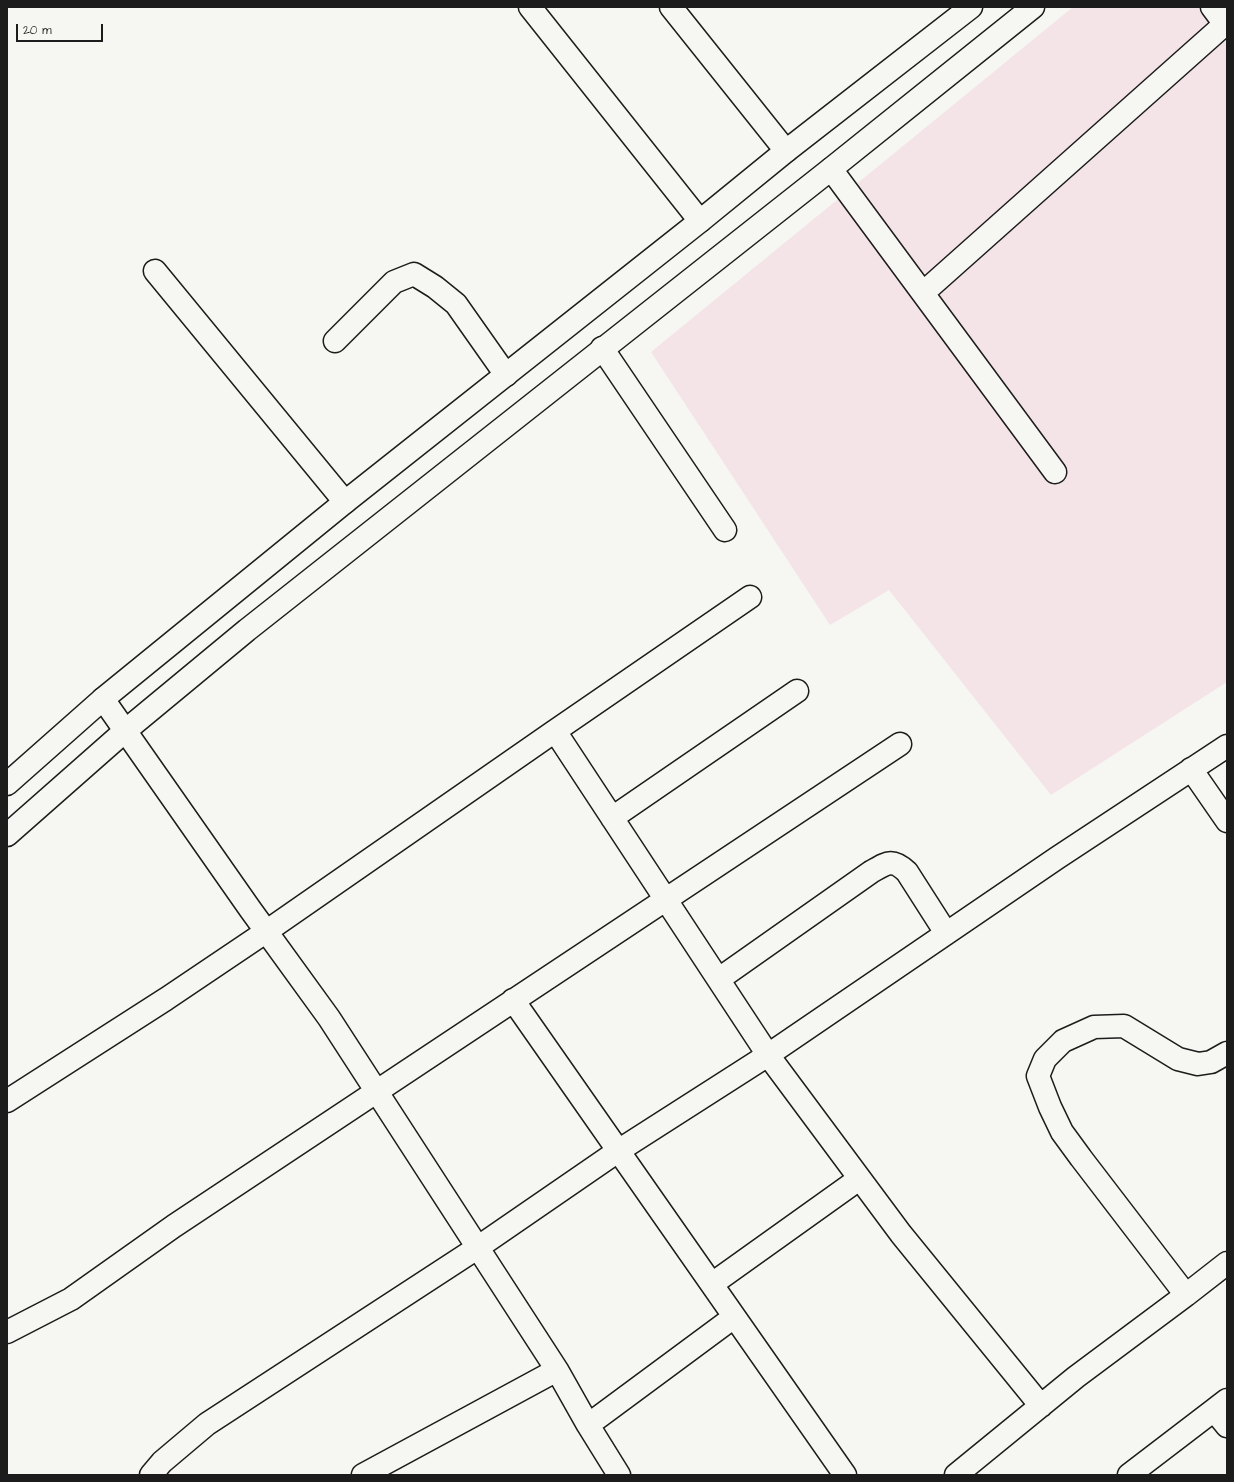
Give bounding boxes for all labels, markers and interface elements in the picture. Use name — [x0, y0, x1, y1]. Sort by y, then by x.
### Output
scale bar — [18, 16, 105, 42]
text: 20 m — [23, 22, 52, 39]

